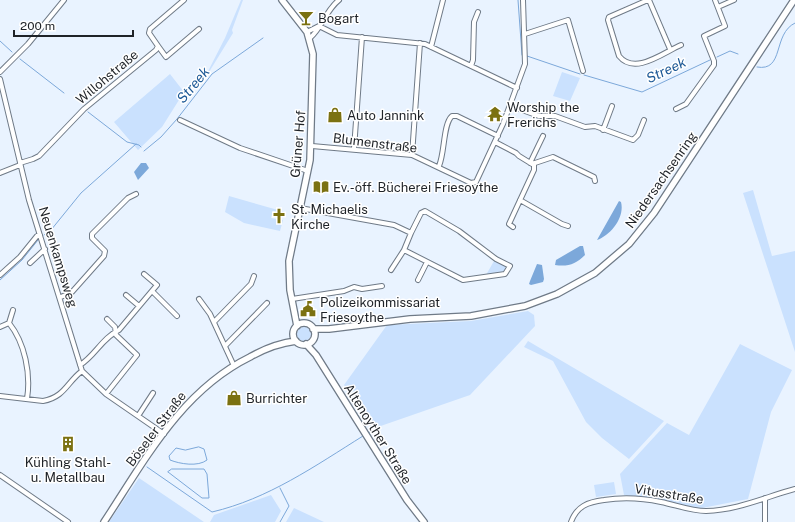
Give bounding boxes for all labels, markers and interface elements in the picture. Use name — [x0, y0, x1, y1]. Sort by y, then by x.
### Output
bar icon: Bogart — [297, 9, 315, 27]
place label: Bogart — [318, 11, 359, 26]
scale bar — [14, 12, 133, 38]
text: 200 m — [20, 19, 55, 33]
street label: Willohstraße — [73, 47, 141, 107]
water label: Streek — [644, 54, 689, 86]
water label: Streek — [173, 63, 213, 106]
place label: Worship the Frerichs — [507, 100, 579, 130]
temple icon: Worship the Frerichs — [486, 105, 504, 123]
shop icon: Auto Jannink — [326, 106, 344, 124]
place label: Auto Jannink — [347, 108, 424, 123]
street label: Grüner Hof — [288, 110, 308, 178]
street label: Niedersachsenring — [622, 129, 700, 231]
street label: Blumenstraße — [332, 130, 418, 156]
library icon: Ev.-öff. Bücherei Friesoythe — [312, 178, 330, 196]
place label: Ev.-öff. Bücherei Friesoythe — [333, 180, 498, 195]
place label: St. Michaelis Kirche — [291, 202, 368, 232]
street label: Neuenkampsweg — [36, 205, 80, 309]
church icon: St. Michaelis Kirche — [270, 207, 288, 225]
place label: Polizeikommissariat Friesoythe — [320, 295, 440, 325]
public building icon: Polizeikommissariat Friesoythe — [299, 300, 317, 318]
street label: Altenoyther Straße — [341, 381, 415, 487]
street label: Böseler Straße — [123, 389, 189, 469]
shop icon: Burrichter — [225, 389, 243, 407]
place label: Burrichter — [246, 391, 307, 406]
building icon: Kühling Stahl- u. Metallbau — [59, 435, 77, 453]
place label: Kühling Stahl- u. Metallbau — [25, 455, 111, 485]
street label: Vitusstraße — [633, 481, 705, 507]

